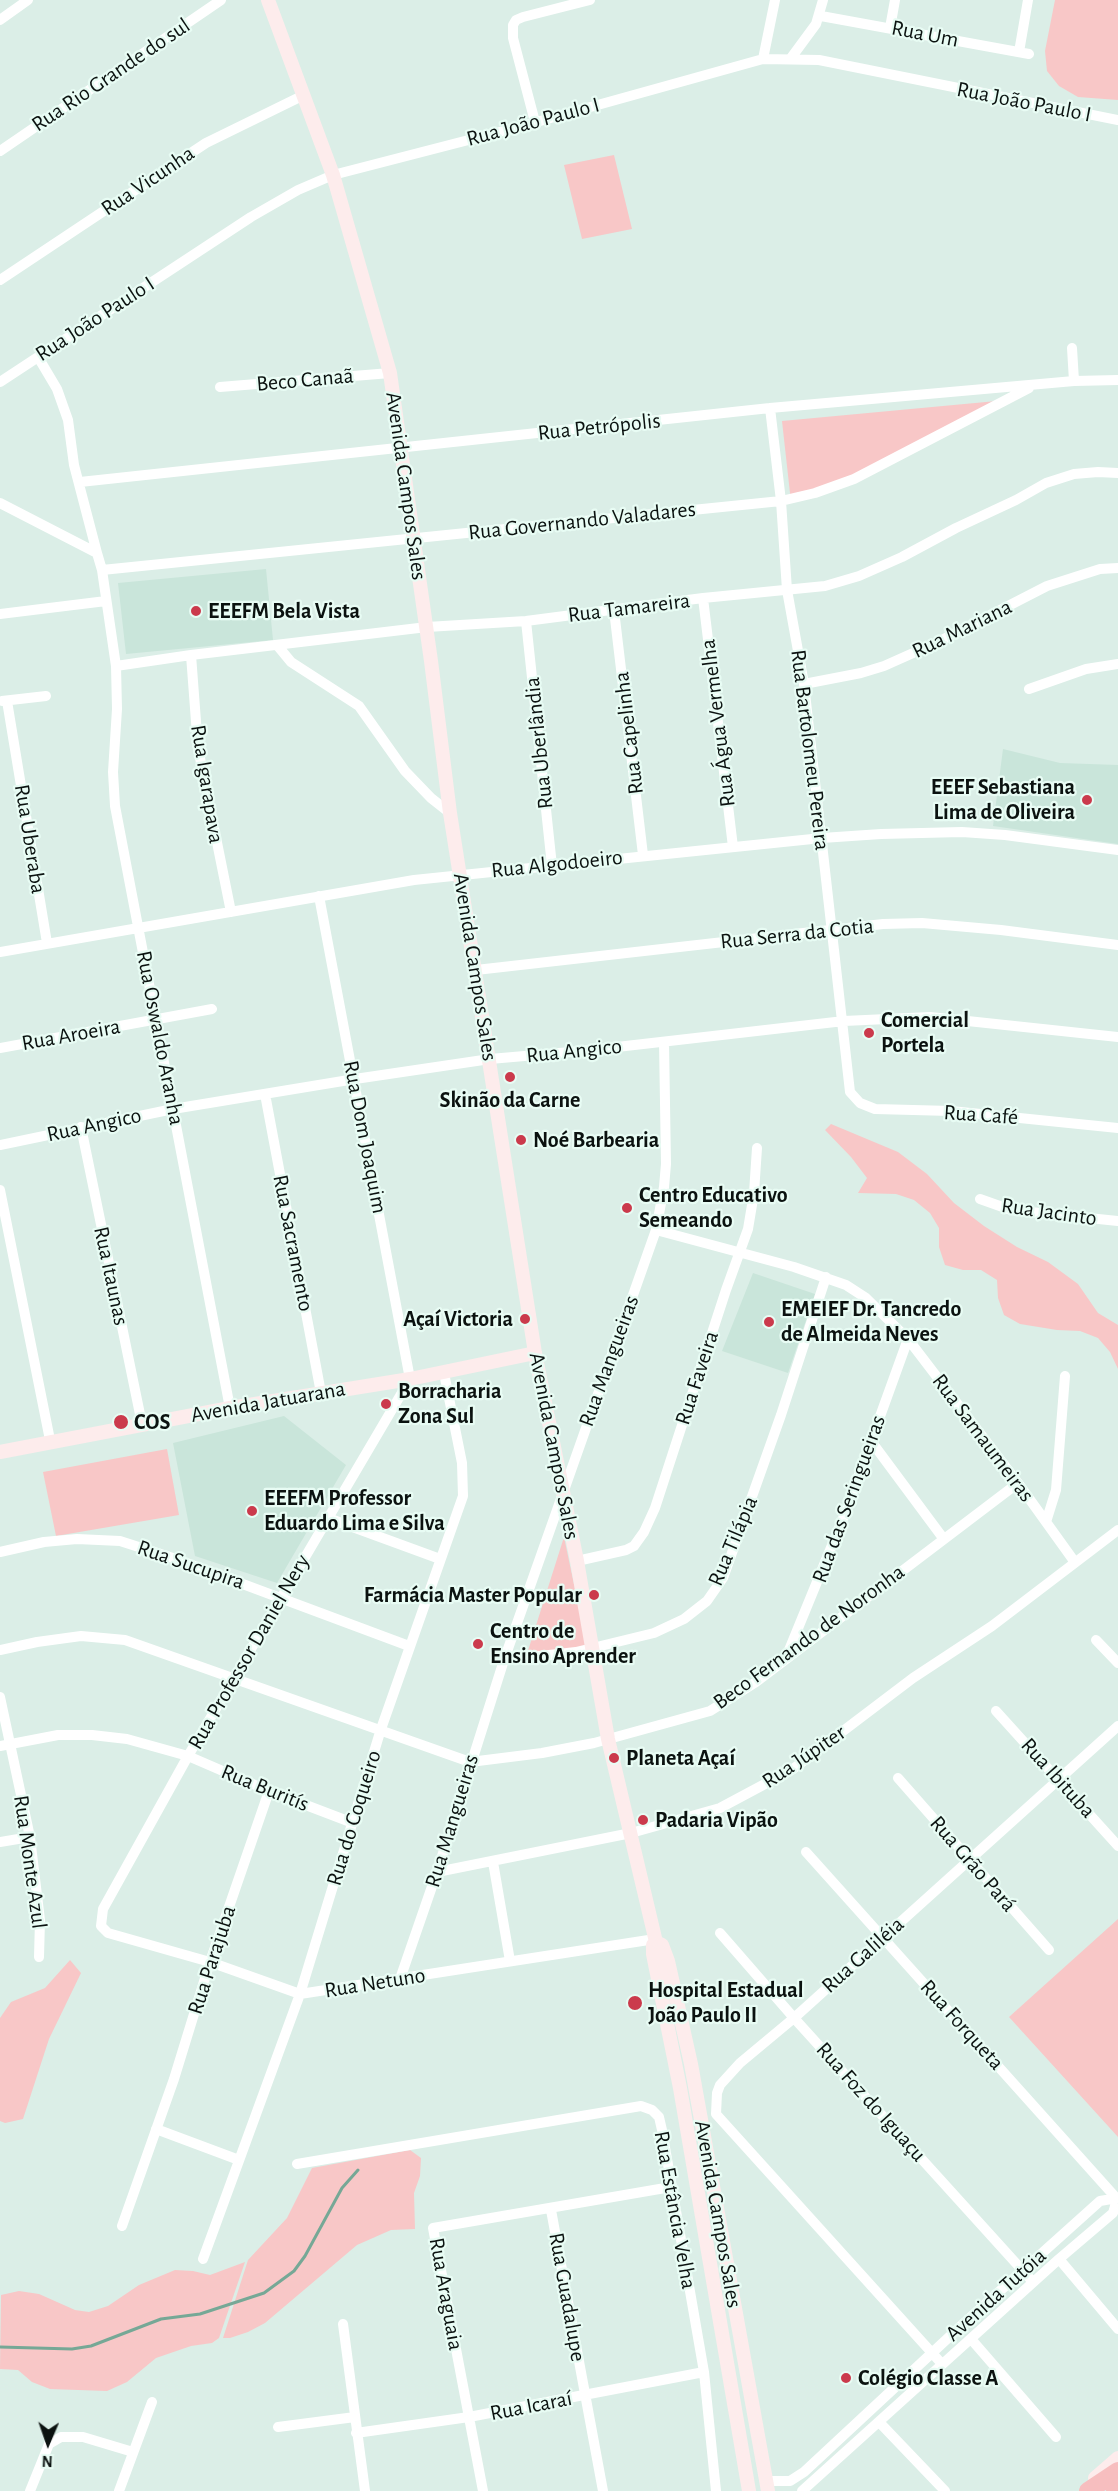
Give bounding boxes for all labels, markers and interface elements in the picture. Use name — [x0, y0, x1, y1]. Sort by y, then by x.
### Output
street label: Rua Rio Grande do sul — [27, 12, 195, 138]
street label: Rua Um — [889, 15, 961, 53]
street label: Rua João Paulo I — [954, 76, 1094, 128]
street label: Rua João Paulo I — [464, 92, 602, 152]
street label: Rua Vicunha — [96, 140, 200, 222]
street label: Rua João Paulo I — [31, 271, 159, 367]
street label: Beco Canaã — [255, 363, 355, 397]
street label: Avenida Campos Sales — [380, 390, 432, 582]
street label: Rua Petrópolis — [536, 407, 662, 447]
street label: Rua Governando Valadares — [467, 496, 697, 546]
street label: Rua Tamareira — [566, 587, 692, 629]
street label: Rua Mariana — [908, 594, 1016, 664]
place label: EEEFM Bela Vista — [208, 598, 360, 624]
marker: EEEFM Bela Vista — [189, 604, 203, 618]
street label: Rua Água Vermelha — [695, 638, 741, 808]
street label: Rua Bartolomeu Pereira — [785, 648, 835, 852]
street label: Rua Capelinha — [608, 670, 650, 796]
street label: Rua Uberlândia — [519, 676, 559, 810]
street label: Rua Igarapava — [185, 723, 229, 845]
place label: EEEF Sebastiana Lima de Oliveira — [931, 774, 1075, 825]
street label: Rua Uberaba — [8, 782, 52, 896]
marker: EEEF Sebastiana Lima de Oliveira — [1080, 793, 1094, 807]
street label: Rua Algodoeiro — [490, 844, 624, 884]
street label: Avenida Campos Sales — [447, 871, 503, 1063]
street label: Rua Serra da Cotia — [719, 913, 875, 955]
street label: Rua Oswaldo Aranha — [130, 949, 190, 1127]
place label: Comercial Portela — [881, 1007, 969, 1058]
street label: Rua Aroeira — [20, 1013, 122, 1057]
marker: Comercial Portela — [862, 1026, 876, 1040]
street label: Rua Angico — [525, 1033, 623, 1069]
street label: Rua Dom Joaquim — [337, 1058, 393, 1216]
marker: Skinão da Carne — [503, 1070, 517, 1084]
place label: Skinão da Carne — [440, 1087, 580, 1113]
street label: Rua Café — [943, 1099, 1019, 1131]
street label: Rua Angico — [44, 1102, 144, 1148]
place label: Noé Barbearia — [533, 1127, 659, 1153]
marker: Noé Barbearia — [514, 1133, 528, 1147]
street label: Rua Sacramento — [267, 1172, 319, 1314]
place label: Centro Educativo Semeando — [639, 1182, 788, 1234]
street label: Rua Jacinto — [1000, 1192, 1098, 1232]
marker: Centro Educativo Semeando — [620, 1201, 634, 1215]
street label: Rua Itaunas — [88, 1224, 134, 1328]
street label: Rua Mangueiras — [573, 1292, 645, 1430]
place label: EMEIEF Dr. Tancredo de Almeida Neves — [781, 1296, 961, 1348]
place label: Açaí Victoria — [403, 1306, 513, 1332]
marker: Açaí Victoria — [518, 1312, 532, 1326]
marker: EMEIEF Dr. Tancredo de Almeida Neves — [762, 1315, 776, 1329]
street label: Rua Faveira — [669, 1328, 725, 1428]
street label: Avenida Campos Sales — [523, 1350, 585, 1542]
street label: Rua Samaumeiras — [926, 1369, 1040, 1507]
street label: Avenida Jatuarana — [189, 1375, 347, 1429]
place label: Borracharia Zona Sul — [398, 1378, 502, 1430]
marker: Borracharia Zona Sul — [379, 1397, 393, 1411]
place label: COS — [134, 1409, 170, 1435]
street label: Rua das Seringueiras — [806, 1412, 892, 1586]
marker: COS — [112, 1413, 130, 1431]
place label: EEEFM Professor Eduardo Lima e Silva — [264, 1485, 445, 1536]
street label: Rua Tilápia — [702, 1492, 764, 1590]
marker: EEEFM Professor Eduardo Lima e Silva — [245, 1504, 259, 1518]
street label: Rua Sucupira — [134, 1534, 248, 1596]
street label: Rua Professor Daniel Nery — [182, 1550, 316, 1754]
street label: Beco Fernando de Noronha — [708, 1559, 910, 1715]
place label: Farmácia Master Popular — [364, 1582, 582, 1608]
marker: Farmácia Master Popular — [587, 1588, 601, 1602]
place label: Centro de Ensino Aprender — [490, 1618, 636, 1670]
marker: Centro de Ensino Aprender — [471, 1637, 485, 1651]
street label: Rua Júpiter — [757, 1719, 851, 1795]
street label: Rua Ibituba — [1015, 1732, 1101, 1824]
place label: Planeta Açaí — [626, 1745, 735, 1771]
street label: Rua do Coqueiro — [321, 1747, 387, 1889]
street label: Rua Mangueiras — [419, 1751, 485, 1891]
marker: Planeta Açaí — [607, 1751, 621, 1765]
street label: Rua Buritís — [217, 1758, 313, 1818]
street label: Rua Monte Azul — [8, 1794, 52, 1930]
place label: Padaria Vipão — [655, 1807, 778, 1833]
street label: Rua Grão Pará — [924, 1810, 1022, 1918]
marker: Padaria Vipão — [636, 1813, 650, 1827]
street label: Rua Parajuba — [182, 1902, 242, 2018]
street label: Rua Galiléia — [816, 1911, 910, 1999]
street label: Rua Netuno — [323, 1962, 427, 2004]
street label: Rua Forqueta — [914, 1974, 1010, 2076]
place label: Hospital Estadual João Paulo II — [648, 1977, 804, 2029]
marker: Hospital Estadual João Paulo II — [626, 1994, 644, 2012]
street label: Rua Foz do Iguaçu — [810, 2037, 932, 2167]
street label: Avenida Campos Sales — [689, 2118, 747, 2310]
street label: Rua Estância Velha — [648, 2129, 702, 2291]
street label: Rua Guadalupe — [543, 2230, 591, 2364]
street label: Rua Araguaia — [423, 2236, 469, 2352]
street label: Avenida Tutóia — [940, 2243, 1052, 2347]
place label: Colégio Classe A — [858, 2365, 998, 2391]
marker: Colégio Classe A — [839, 2371, 853, 2385]
street label: Rua Icaraí — [488, 2385, 574, 2427]
north arrow — [18, 2413, 78, 2473]
text: N — [42, 2453, 53, 2469]

